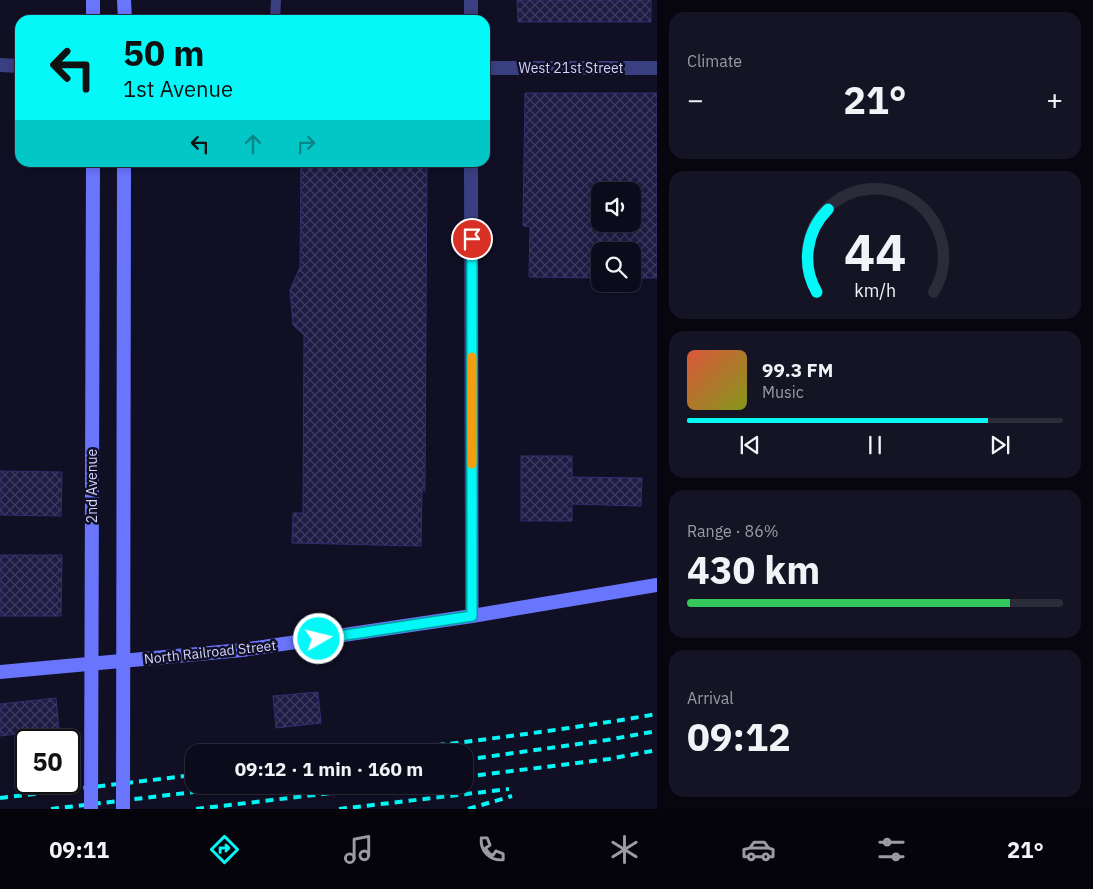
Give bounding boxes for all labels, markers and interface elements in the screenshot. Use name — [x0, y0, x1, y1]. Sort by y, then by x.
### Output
text: 50 m — [123, 30, 205, 76]
icon: left — [40, 35, 105, 100]
text: Climate — [687, 51, 742, 71]
street label: West 21st Street — [518, 59, 624, 77]
text: 1st Avenue — [123, 74, 233, 103]
text: 21° — [843, 75, 907, 124]
text: − — [687, 81, 704, 118]
text: + — [1046, 81, 1063, 118]
icon: left — [186, 130, 214, 158]
icon: ahead — [239, 130, 267, 158]
icon: right — [292, 130, 320, 158]
map controls — [591, 182, 641, 292]
button: sound — [591, 182, 641, 232]
pin — [451, 218, 493, 260]
text: 44 — [844, 218, 906, 285]
icon: arrive — [458, 225, 486, 253]
button: search — [591, 242, 641, 292]
text: km/h — [854, 279, 896, 302]
text: 99.3 FM — [762, 358, 833, 382]
text: Music — [762, 382, 804, 402]
icon: previous — [736, 431, 764, 459]
icon: pause — [861, 431, 889, 459]
icon: next — [986, 431, 1014, 459]
street label: 2nd Avenue — [83, 448, 101, 523]
text: Range · 86% — [687, 521, 779, 541]
text: 430 km — [687, 545, 820, 594]
position arrow — [292, 612, 344, 664]
street label: North Railroad Street — [143, 636, 277, 668]
text: Arrival — [687, 688, 734, 708]
text: 09:12 — [687, 712, 791, 761]
speed limit sign: 50 — [15, 729, 80, 794]
text: 09:12 · 1 min · 160 m — [235, 757, 423, 781]
icon: directions — [207, 832, 242, 867]
icon: music — [341, 832, 376, 867]
icon: phone — [474, 832, 509, 867]
icon: climate — [607, 832, 642, 867]
icon: car — [741, 832, 776, 867]
icon: filters — [874, 832, 909, 867]
text: 09:11 — [49, 835, 109, 864]
text: 21° — [1007, 835, 1044, 864]

